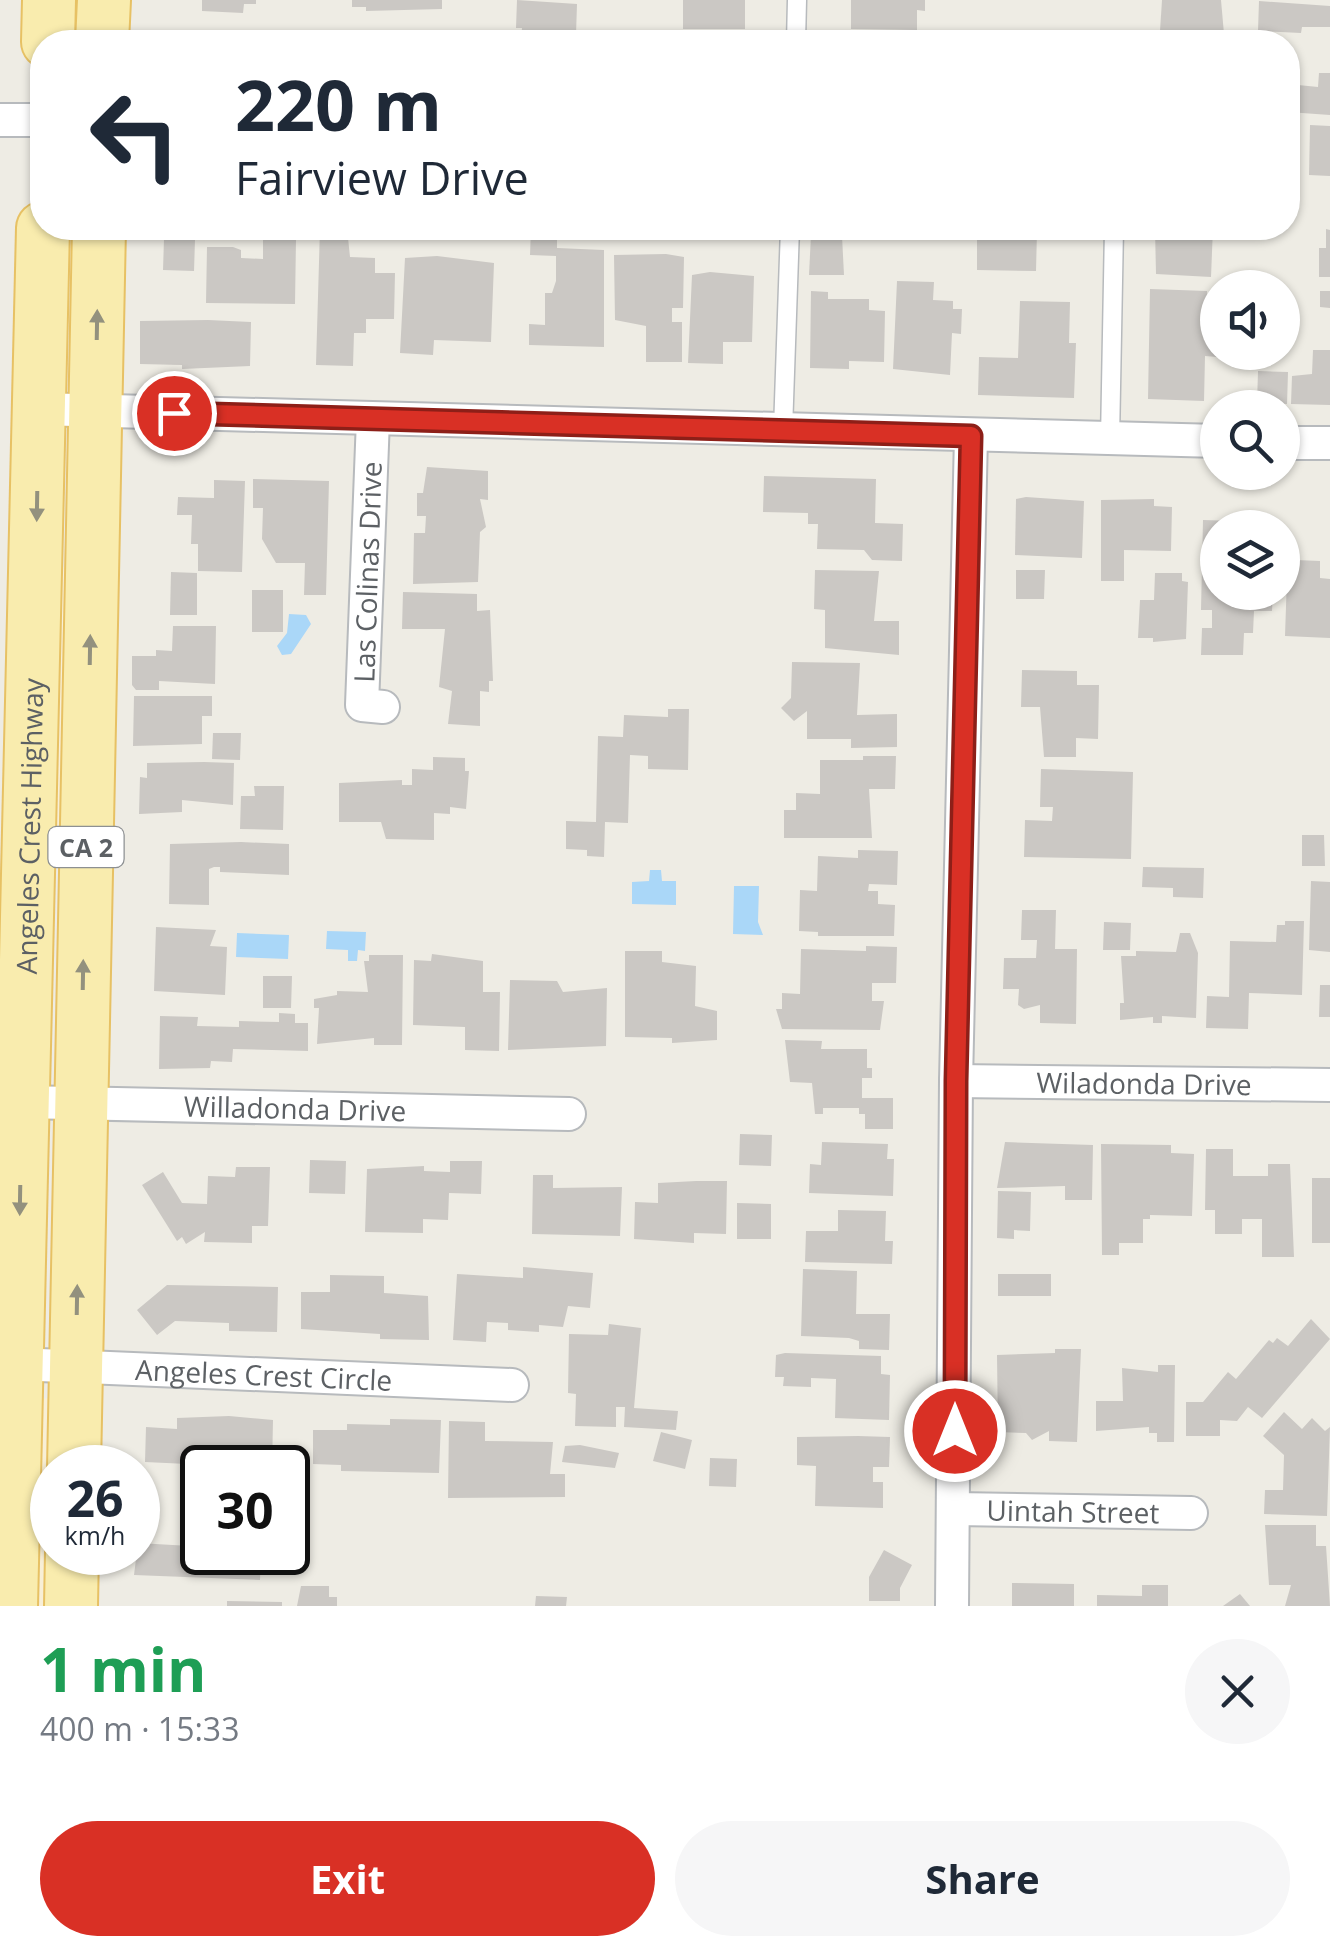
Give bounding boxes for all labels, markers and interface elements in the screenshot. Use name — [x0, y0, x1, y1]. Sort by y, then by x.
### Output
text: 220 m — [235, 56, 442, 152]
icon: left — [70, 70, 200, 200]
text: Fairview Drive — [235, 147, 529, 208]
map controls — [1200, 270, 1300, 610]
button: sound — [1200, 270, 1300, 370]
one-way arrow — [89, 309, 105, 341]
pin — [132, 371, 217, 456]
icon: arrive — [147, 386, 202, 441]
button: search — [1200, 390, 1300, 490]
street label: Las Colinas Drive — [344, 461, 390, 683]
one-way arrow — [28, 491, 44, 523]
button: layers — [1200, 510, 1300, 610]
one-way arrow — [82, 634, 98, 666]
street label: Angeles Crest Highway — [7, 677, 52, 975]
road number: CA 2 — [48, 827, 124, 867]
one-way arrow — [76, 959, 92, 991]
street label: Wiladonda Drive — [1036, 1063, 1252, 1103]
street label: Willadonda Drive — [183, 1087, 407, 1129]
one-way arrow — [12, 1184, 28, 1216]
one-way arrow — [70, 1284, 86, 1316]
street label: Angeles Crest Circle — [135, 1350, 393, 1399]
position arrow — [903, 1379, 1007, 1483]
speed limit sign: 30 — [180, 1445, 310, 1575]
text: 26 — [66, 1464, 124, 1532]
street label: Uintah Street — [986, 1491, 1160, 1531]
text: km/h — [65, 1518, 125, 1552]
text: 1 min — [40, 1628, 207, 1710]
button: close — [1185, 1639, 1290, 1744]
text: 400 m · 15:33 — [40, 1707, 239, 1750]
button: Exit — [40, 1821, 655, 1936]
button: Share — [675, 1821, 1290, 1936]

